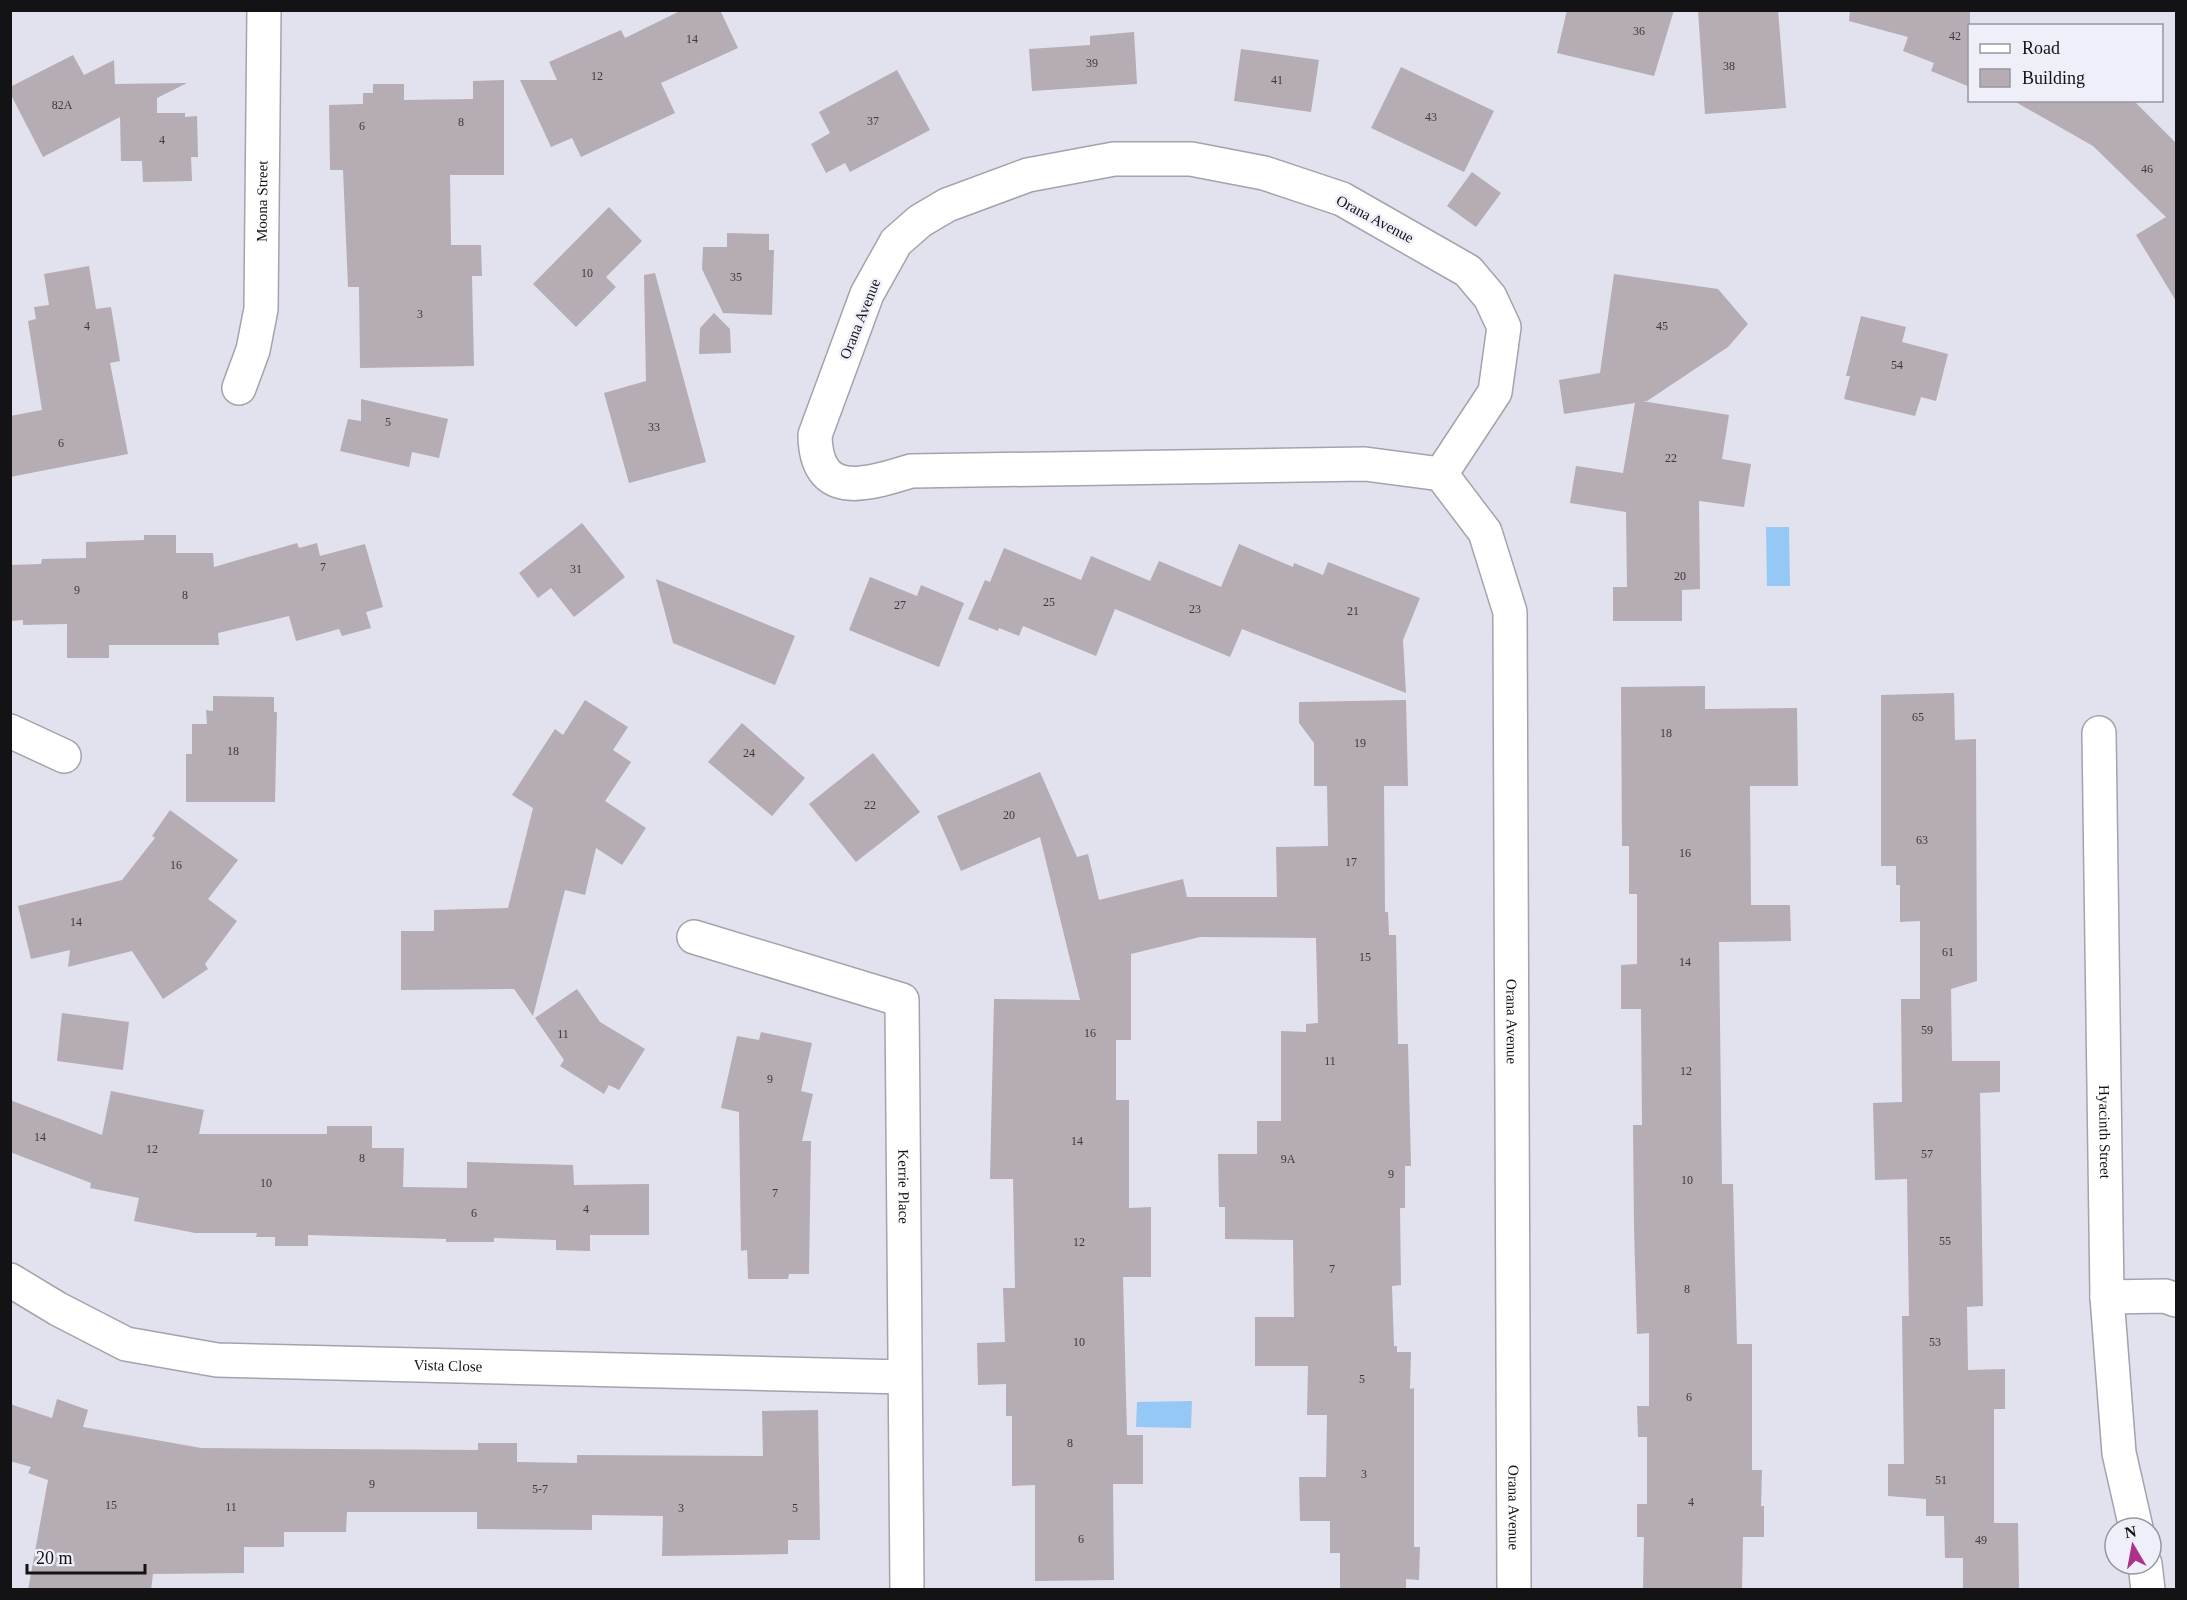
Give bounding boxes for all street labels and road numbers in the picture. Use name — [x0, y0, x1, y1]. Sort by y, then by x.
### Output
street label: Moona Street — [254, 160, 270, 242]
street label: Orana Avenue — [1334, 192, 1417, 246]
street label: Orana Avenue — [837, 276, 883, 361]
street label: Orana Avenue — [1504, 979, 1520, 1065]
street label: Hyacinth Street — [2096, 1085, 2113, 1180]
street label: Kerrie Place — [895, 1149, 912, 1224]
street label: Vista Close — [413, 1357, 483, 1375]
street label: Orana Avenue — [1505, 1465, 1522, 1551]

